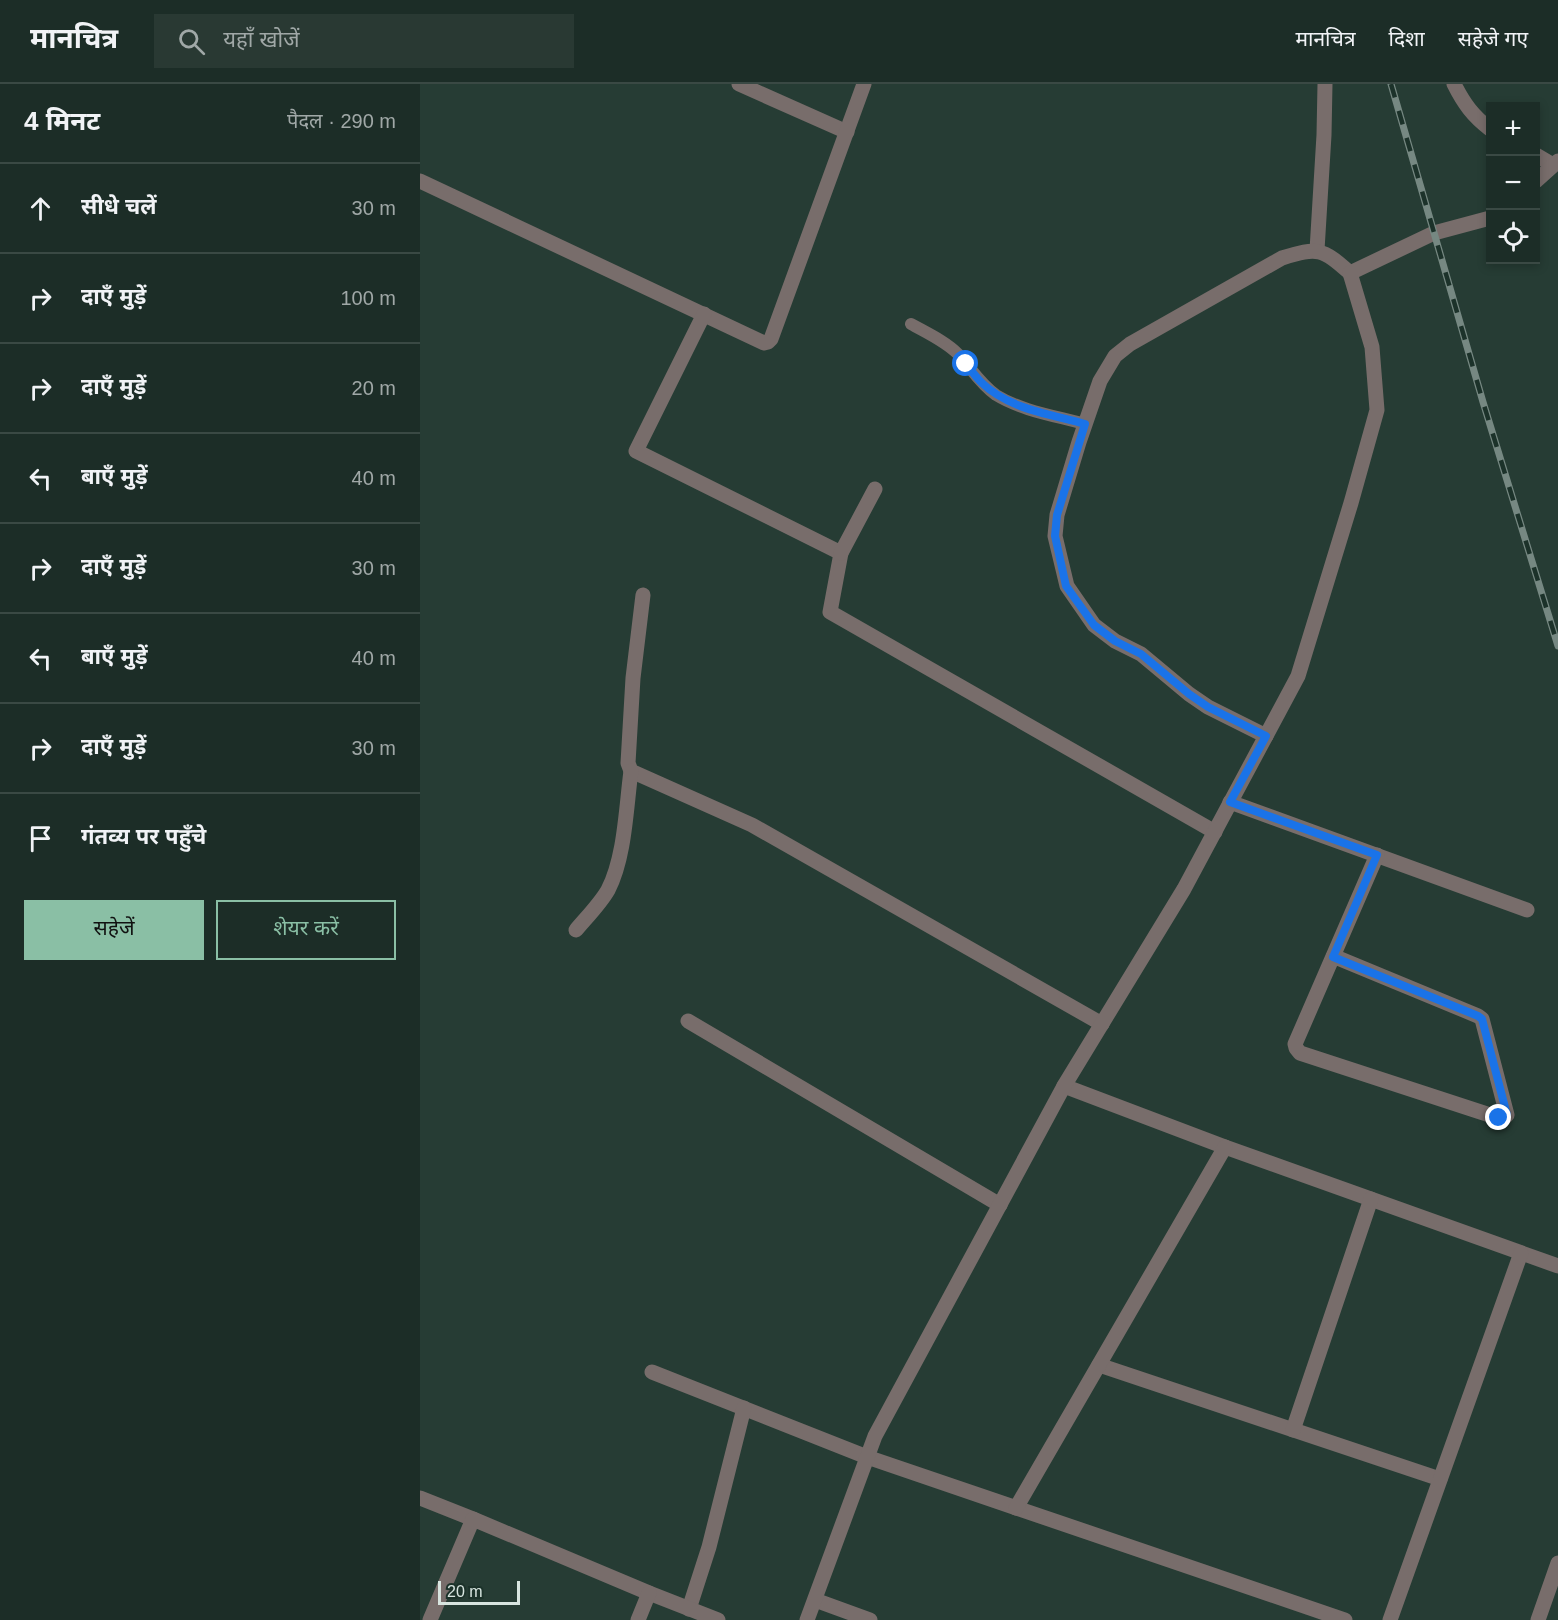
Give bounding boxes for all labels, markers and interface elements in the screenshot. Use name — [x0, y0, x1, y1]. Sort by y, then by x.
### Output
search box — [154, 14, 574, 68]
text: मानचित्र — [30, 23, 118, 54]
icon: search — [175, 25, 208, 58]
text: यहाँ खोजें — [223, 27, 300, 52]
text: मानचित्र — [1295, 27, 1355, 50]
text: दिशा — [1388, 27, 1425, 50]
text: सहेजे गए — [1458, 27, 1528, 50]
map controls — [1486, 102, 1540, 264]
button: + — [1486, 102, 1540, 156]
text: 4 मिनट — [24, 106, 100, 136]
text: पैदल · 290 m — [287, 110, 396, 132]
button: − — [1486, 156, 1540, 210]
icon: ahead — [24, 192, 57, 225]
text: सीधे चलें — [81, 194, 156, 219]
text: 30 m — [352, 197, 396, 219]
button: locate — [1486, 210, 1540, 264]
icon: right — [24, 282, 57, 315]
text: दाएँ मुड़ें — [81, 284, 146, 309]
text: 100 m — [340, 287, 396, 309]
route start — [952, 350, 978, 376]
icon: right — [24, 372, 57, 405]
text: दाएँ मुड़ें — [81, 374, 146, 399]
text: 20 m — [352, 377, 396, 399]
icon: left — [24, 462, 57, 495]
text: बाएँ मुड़ें — [81, 464, 147, 489]
text: 40 m — [352, 467, 396, 489]
icon: right — [24, 552, 57, 585]
text: दाएँ मुड़ें — [81, 554, 146, 579]
text: 30 m — [352, 557, 396, 579]
icon: left — [24, 642, 57, 675]
text: बाएँ मुड़ें — [81, 644, 147, 669]
text: 40 m — [352, 647, 396, 669]
icon: right — [24, 732, 57, 765]
text: दाएँ मुड़ें — [81, 734, 146, 759]
text: 30 m — [352, 737, 396, 759]
icon: arrive — [24, 822, 57, 855]
text: गंतव्य पर पहुँचे — [81, 824, 206, 849]
button: सहेजें — [24, 900, 204, 960]
button: शेयर करें — [216, 900, 396, 960]
route end — [1485, 1104, 1511, 1130]
scale bar — [438, 1578, 520, 1606]
text: 20 m — [447, 1583, 483, 1600]

